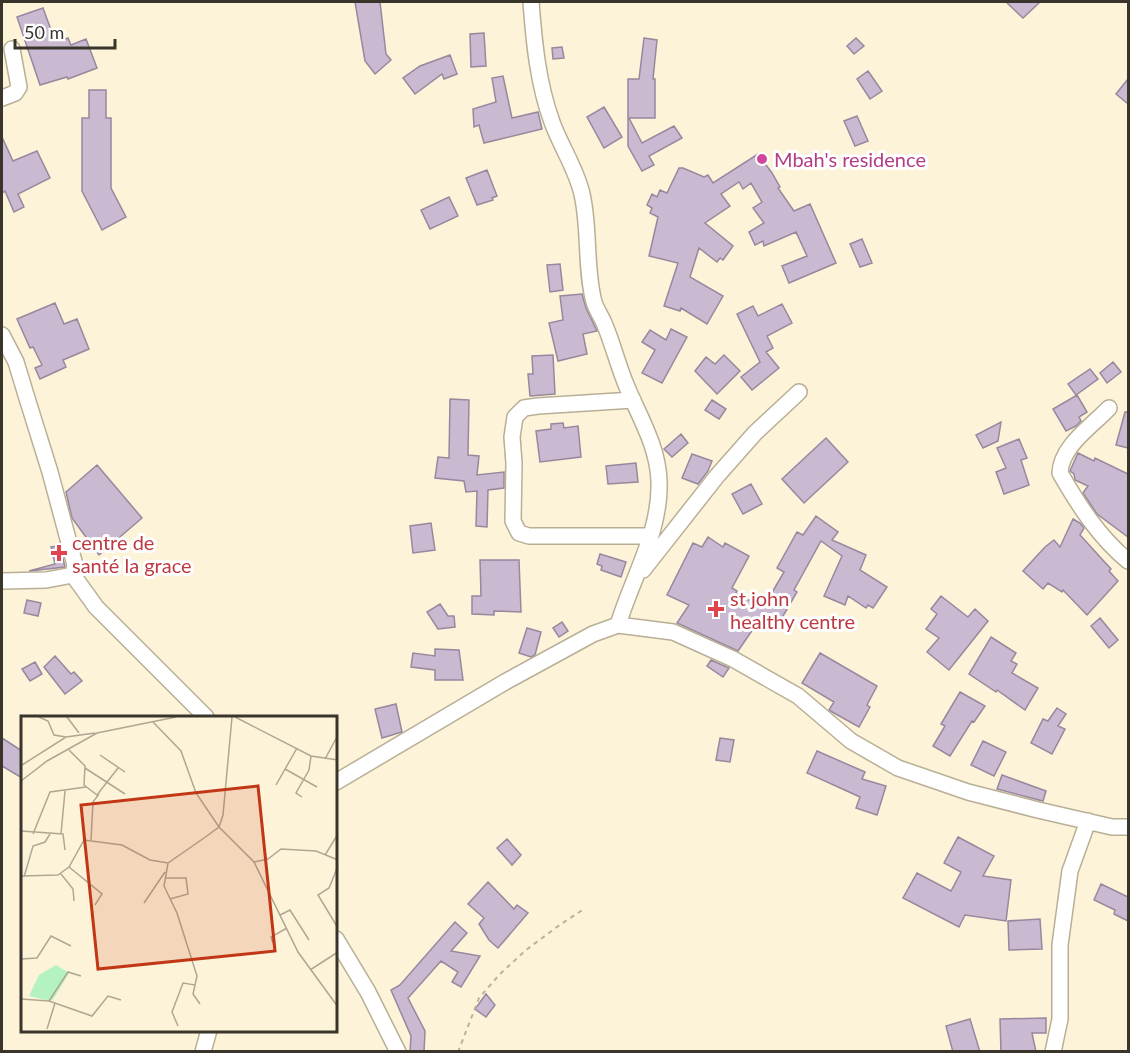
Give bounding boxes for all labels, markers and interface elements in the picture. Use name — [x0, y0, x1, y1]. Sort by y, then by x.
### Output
scale bar — [15, 12, 116, 50]
text: 50 m — [24, 21, 64, 43]
place label: Mbah's residence — [774, 147, 926, 171]
marker: Mbah's residence — [755, 152, 769, 166]
place label: centre de santé la grace — [72, 530, 192, 577]
marker: centre de santé la grace — [50, 544, 68, 562]
place label: st john healthy centre — [730, 586, 855, 633]
marker: st john healthy centre — [707, 600, 725, 618]
inset map — [21, 716, 338, 1032]

